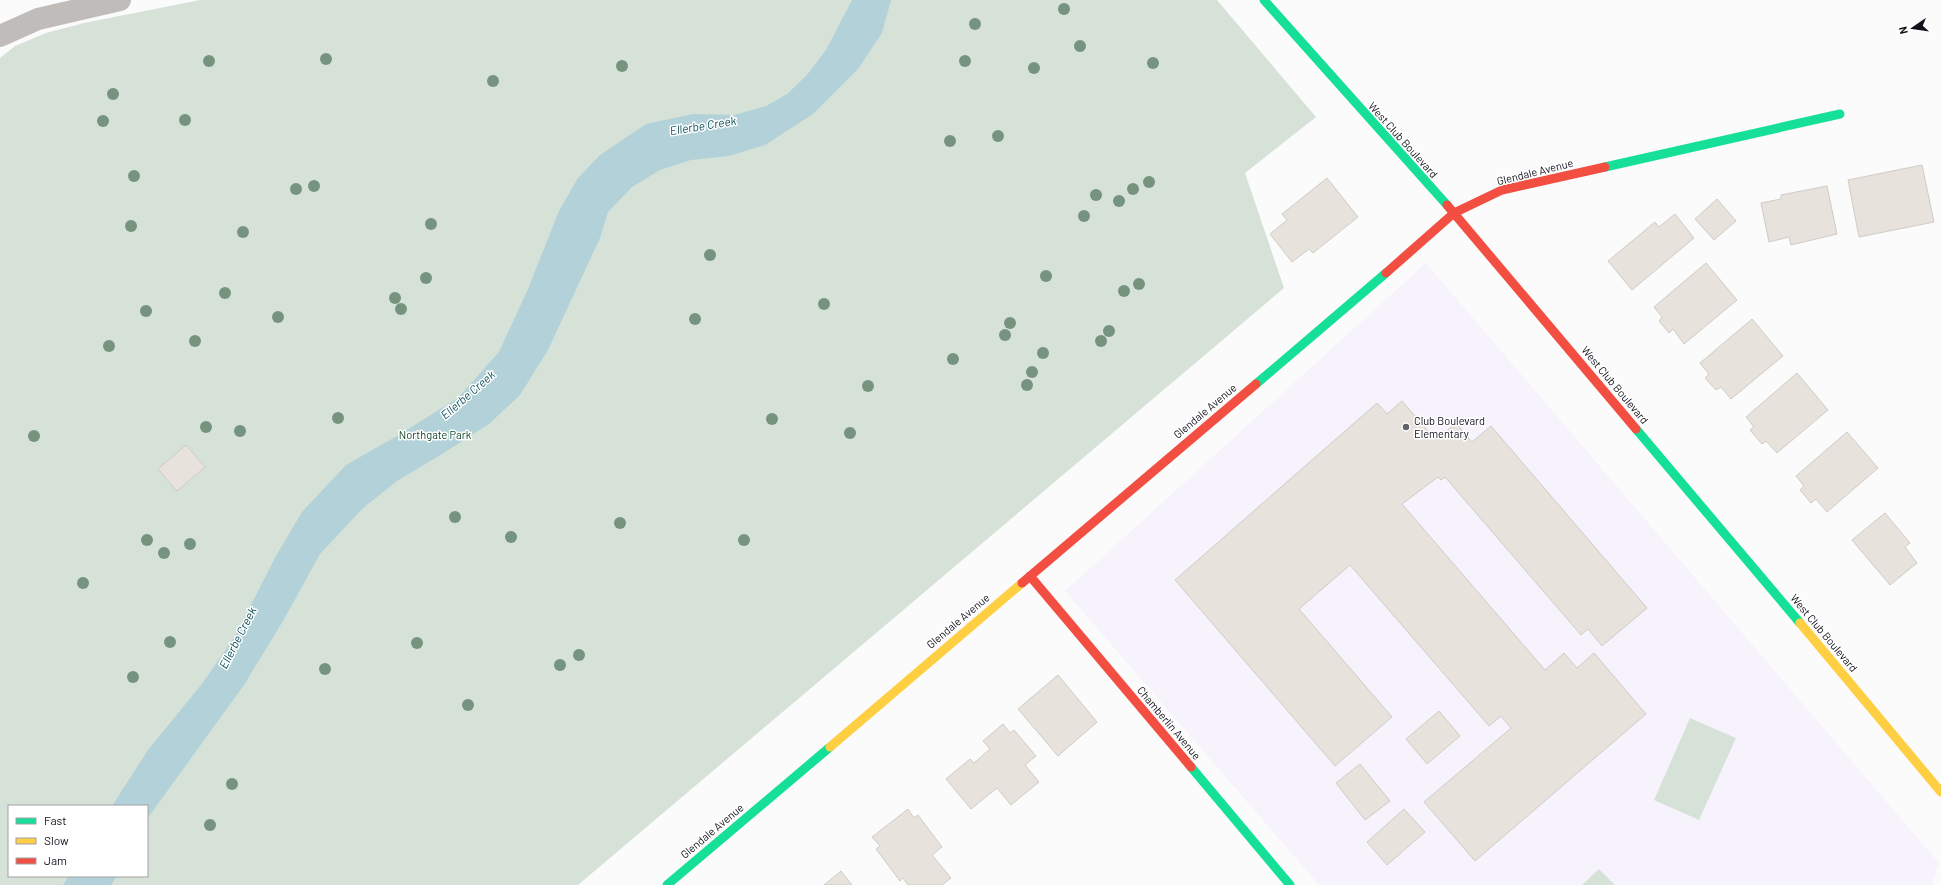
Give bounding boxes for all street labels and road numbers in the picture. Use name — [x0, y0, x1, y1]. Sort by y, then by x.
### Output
street label: West Club Boulevard — [1366, 99, 1441, 180]
street label: Glendale Avenue — [1495, 156, 1575, 187]
street label: West Club Boulevard — [1579, 343, 1652, 426]
street label: Glendale Avenue — [1171, 380, 1239, 441]
street label: Glendale Avenue — [924, 590, 992, 651]
street label: West Club Boulevard — [1788, 591, 1861, 674]
street label: Chamberlin Avenue — [1135, 683, 1204, 762]
street label: Glendale Avenue — [678, 800, 746, 861]

